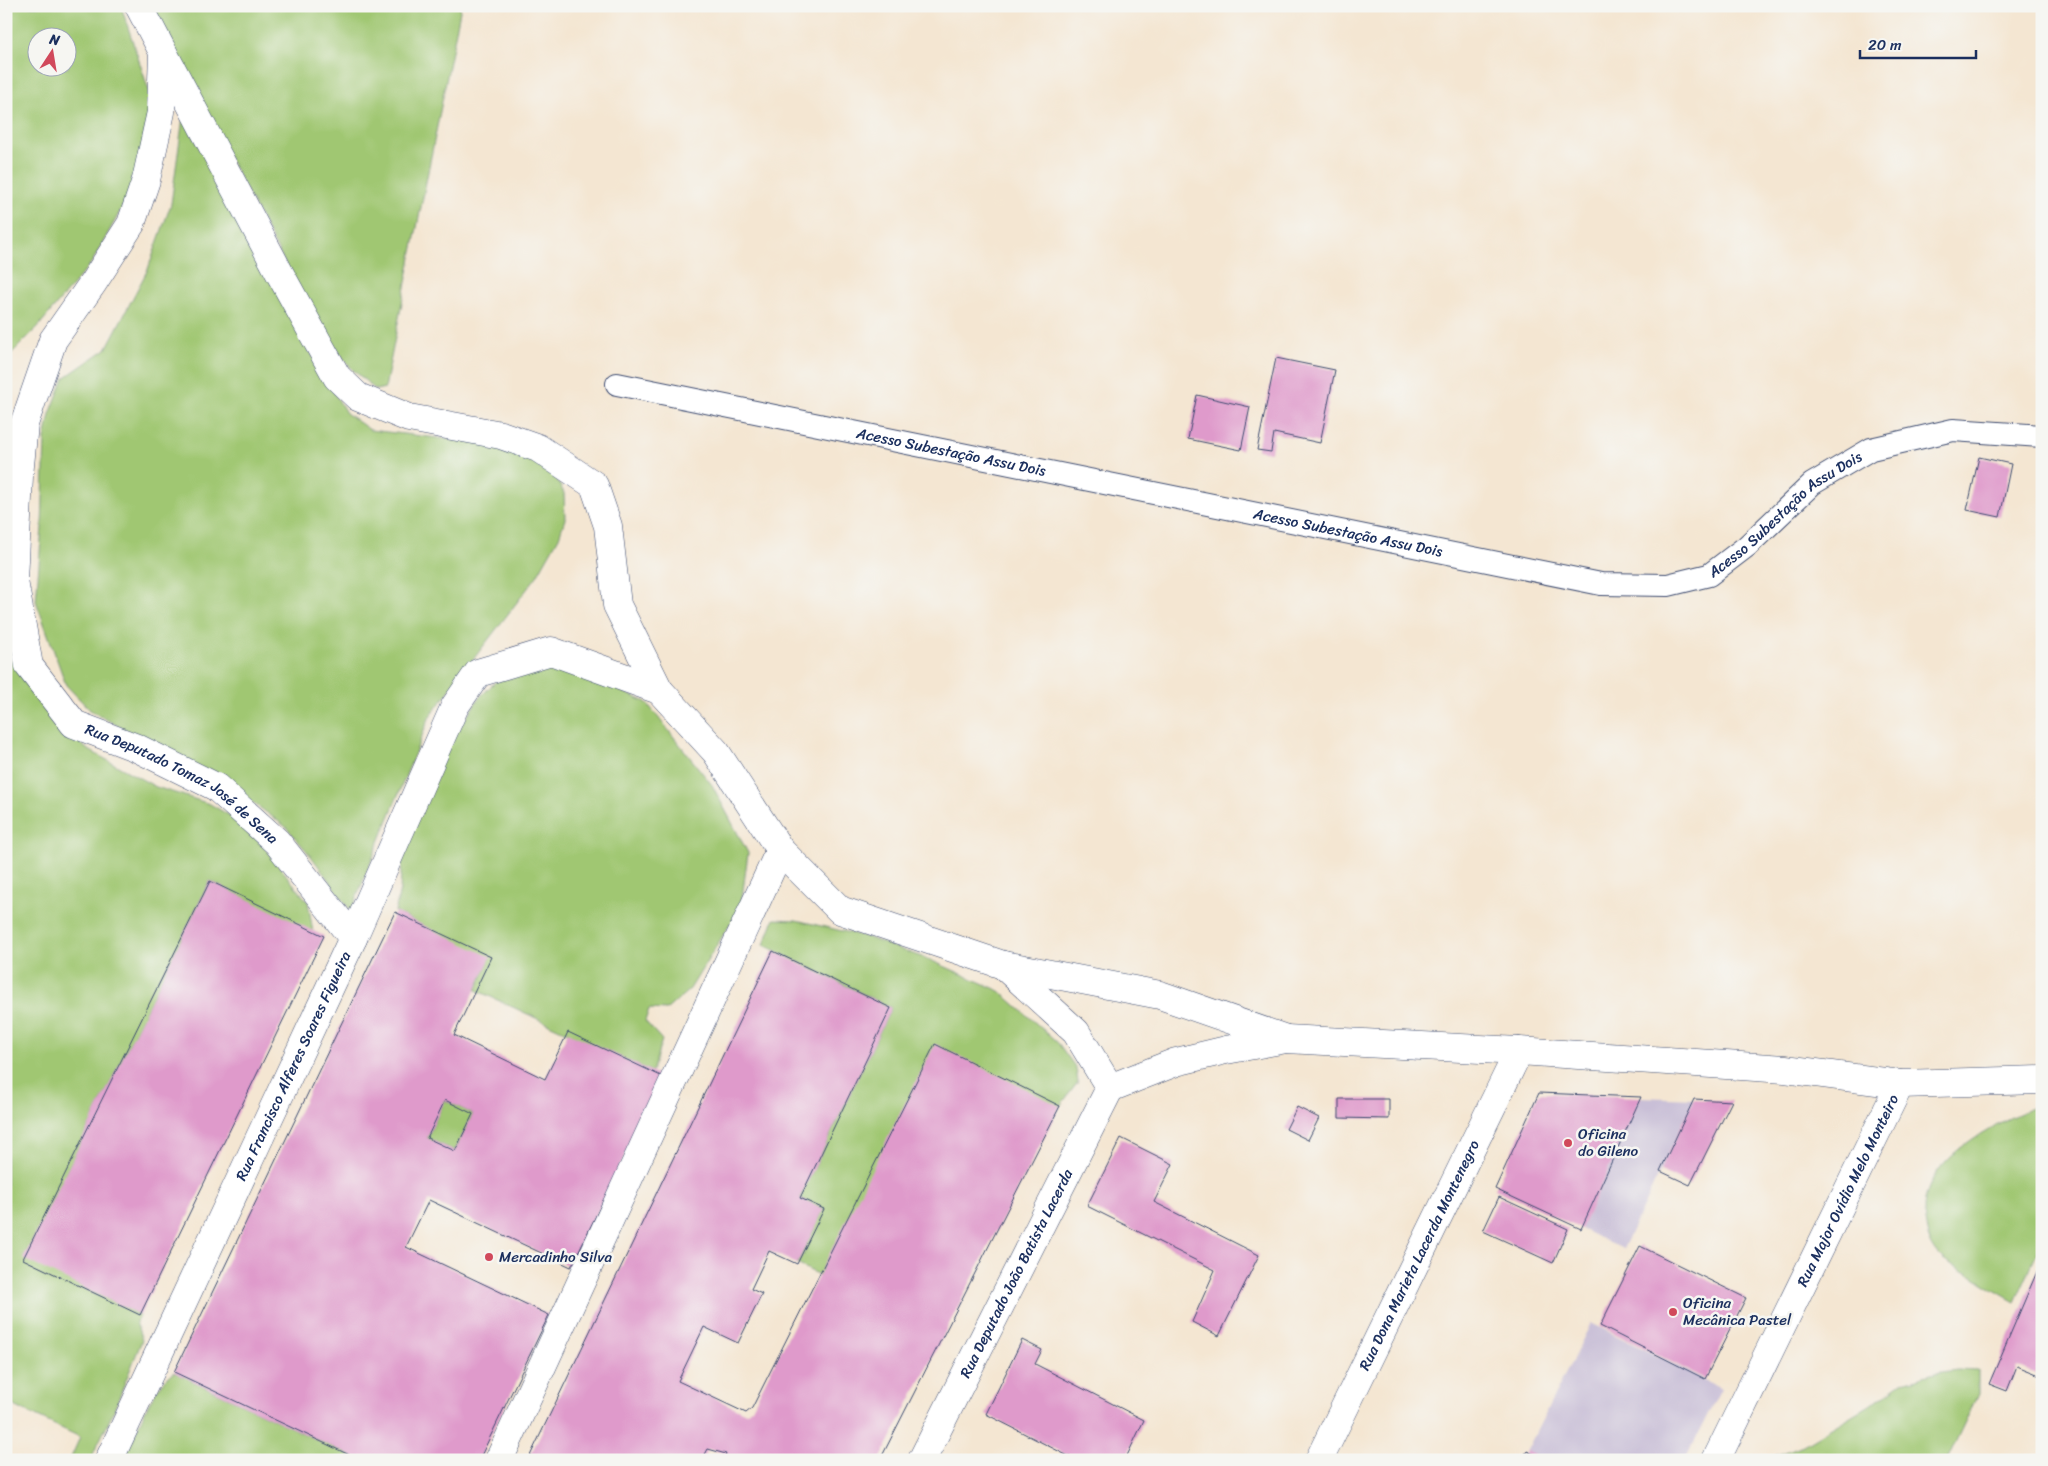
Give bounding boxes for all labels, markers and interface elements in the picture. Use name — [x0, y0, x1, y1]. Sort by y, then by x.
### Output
text: N — [46, 26, 62, 53]
north arrow — [28, 28, 78, 78]
scale bar — [1860, 28, 1977, 60]
text: 20 m — [1868, 32, 1902, 58]
street label: Acesso Subestação Assu Dois — [853, 420, 1049, 484]
street label: Acesso Subestação Assu Dois — [1701, 444, 1868, 585]
street label: Acesso Subestação Assu Dois — [1250, 500, 1446, 565]
street label: Rua Deputado Tomaz José de Sena — [81, 716, 285, 851]
street label: Rua Francisco Alferes Soares Figueira — [228, 946, 358, 1185]
street label: Rua Major Ovídio Melo Monteiro — [1790, 1089, 1906, 1291]
place label: Oficina do Gileno — [1578, 1121, 1639, 1164]
street label: Rua Dona Marieta Lacerda Montenegro — [1352, 1135, 1487, 1375]
marker: Oficina do Gileno — [1562, 1137, 1574, 1149]
street label: Rua Deputado João Batista Lacerda — [952, 1164, 1080, 1383]
place label: Mercadinho Silva — [499, 1244, 612, 1270]
marker: Mercadinho Silva — [483, 1251, 495, 1263]
place label: Oficina Mecânica Pastel — [1683, 1290, 1792, 1333]
marker: Oficina Mecânica Pastel — [1667, 1306, 1679, 1318]

